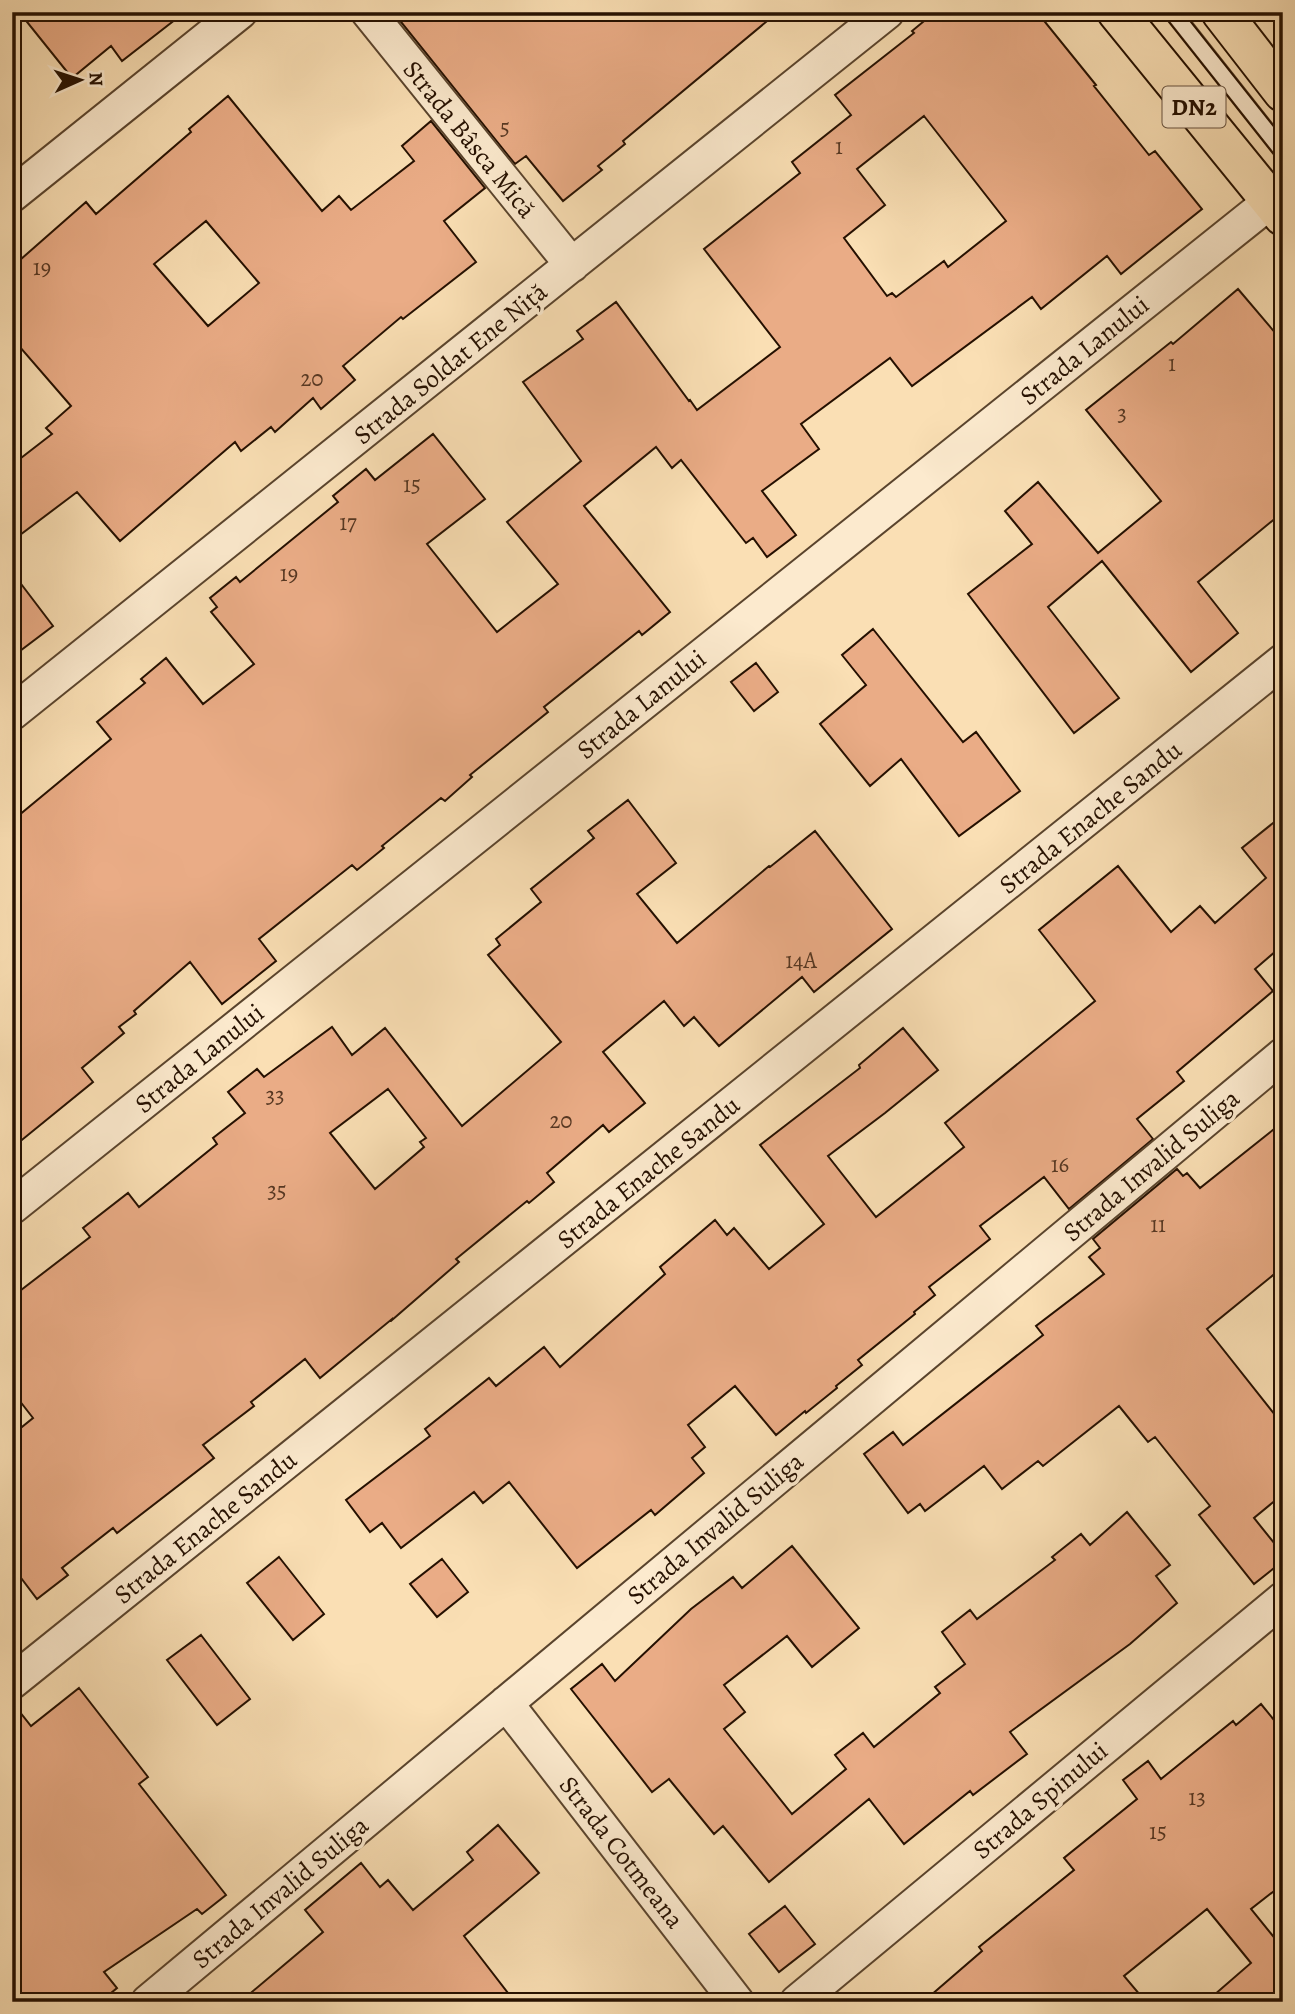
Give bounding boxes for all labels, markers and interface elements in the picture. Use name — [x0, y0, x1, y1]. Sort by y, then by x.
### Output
north arrow — [46, 46, 116, 116]
street label: Strada Bâsca Mică — [395, 53, 544, 226]
text: N — [83, 72, 109, 87]
road number: DN2 — [1162, 86, 1226, 128]
house number: 5 — [500, 112, 510, 143]
house number: 1 — [835, 131, 843, 162]
house number: 19 — [33, 252, 51, 283]
street label: Strada Soldat Ene Niță — [346, 274, 555, 452]
street label: Strada Lanului — [1012, 287, 1156, 413]
house number: 1 — [1168, 348, 1176, 379]
house number: 20 — [300, 363, 324, 394]
house number: 3 — [1117, 398, 1127, 429]
house number: 15 — [403, 469, 421, 500]
house number: 17 — [339, 507, 357, 538]
house number: 19 — [280, 558, 298, 589]
street label: Strada Lanului — [569, 641, 713, 767]
street label: Strada Enache Sandu — [992, 732, 1190, 902]
house number: 14A — [785, 945, 817, 976]
street label: Strada Lanului — [127, 995, 271, 1121]
house number: 33 — [265, 1080, 285, 1111]
street label: Strada Invalid Suliga — [1056, 1081, 1247, 1250]
street label: Strada Enache Sandu — [550, 1087, 748, 1257]
house number: 20 — [549, 1105, 573, 1136]
house number: 16 — [1051, 1149, 1069, 1180]
house number: 35 — [267, 1175, 287, 1206]
house number: 11 — [1150, 1209, 1166, 1240]
street label: Strada Enache Sandu — [107, 1442, 305, 1612]
street label: Strada Invalid Suliga — [620, 1444, 811, 1613]
street label: Strada Spinului — [965, 1734, 1115, 1867]
street label: Strada Cotmeana — [551, 1769, 692, 1936]
house number: 13 — [1188, 1782, 1206, 1813]
street label: Strada Invalid Suliga — [185, 1808, 376, 1977]
house number: 15 — [1149, 1816, 1167, 1847]

